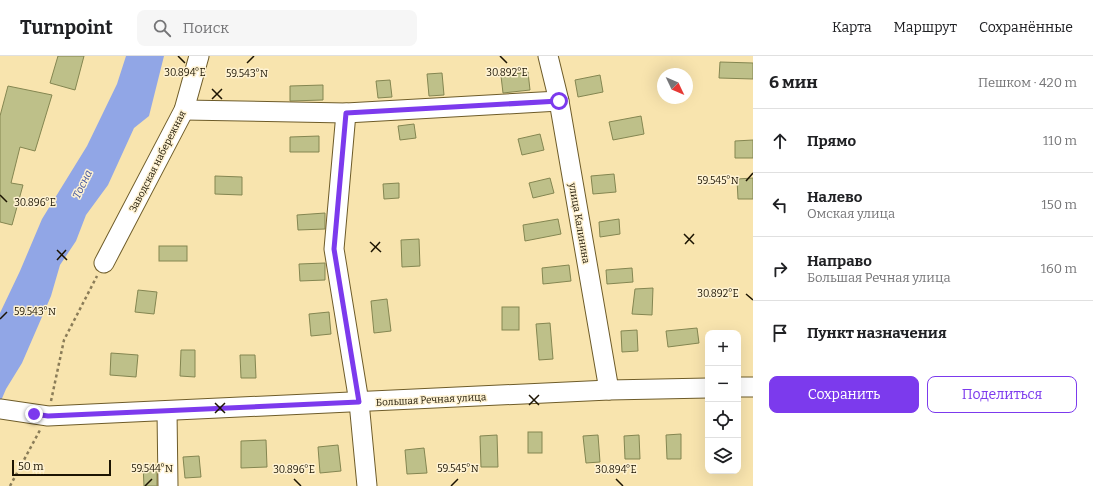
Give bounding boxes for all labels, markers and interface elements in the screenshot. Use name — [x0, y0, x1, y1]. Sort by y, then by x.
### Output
search box — [137, 10, 417, 46]
text: Turnpoint — [20, 16, 113, 39]
icon: search — [151, 17, 173, 39]
text: Поиск — [183, 19, 229, 37]
text: Карта — [832, 19, 872, 36]
text: Маршрут — [894, 19, 957, 36]
text: Сохранённые — [979, 19, 1073, 36]
text: 30.894°E — [164, 67, 206, 79]
text: 30.892°E — [486, 67, 528, 79]
text: 59.543°N — [226, 68, 268, 80]
north arrow — [657, 68, 693, 104]
text: 6 мин — [769, 72, 818, 93]
text: Пешком · 420 m — [978, 75, 1077, 90]
route start — [550, 92, 568, 110]
street label: Заводская набережная — [126, 108, 189, 214]
icon: ahead — [769, 130, 791, 152]
text: Прямо — [807, 132, 856, 150]
text: 110 m — [1043, 133, 1077, 148]
water label: Тосна — [70, 168, 95, 201]
text: 59.545°N — [697, 175, 739, 187]
street label: улица Калинина — [566, 181, 592, 265]
text: Налево — [807, 188, 862, 206]
icon: left — [769, 194, 791, 216]
text: 30.896°E — [14, 197, 56, 209]
text: 150 m — [1041, 197, 1077, 212]
text: Омская улица — [807, 206, 895, 221]
text: Направо — [807, 252, 872, 270]
icon: right — [769, 258, 791, 280]
text: 160 m — [1041, 261, 1077, 276]
text: Большая Речная улица — [807, 270, 951, 285]
text: 30.892°E — [697, 288, 739, 300]
text: 59.543°N — [14, 306, 56, 318]
icon: arrive — [769, 322, 791, 344]
text: Пункт назначения — [807, 324, 947, 342]
map controls — [705, 330, 741, 474]
button: + — [705, 330, 741, 366]
button: − — [705, 366, 741, 402]
button: Сохранить — [769, 376, 919, 413]
button: Поделиться — [927, 376, 1077, 413]
street label: Большая Речная улица — [376, 391, 487, 409]
button: locate — [705, 402, 741, 438]
route end — [25, 405, 43, 423]
button: layers — [705, 438, 741, 474]
scale bar — [12, 458, 111, 477]
text: 50 m — [18, 460, 44, 473]
text: 59.544°N — [131, 463, 173, 475]
text: 59.545°N — [437, 463, 479, 475]
text: 30.896°E — [273, 464, 315, 476]
text: 30.894°E — [595, 464, 637, 476]

